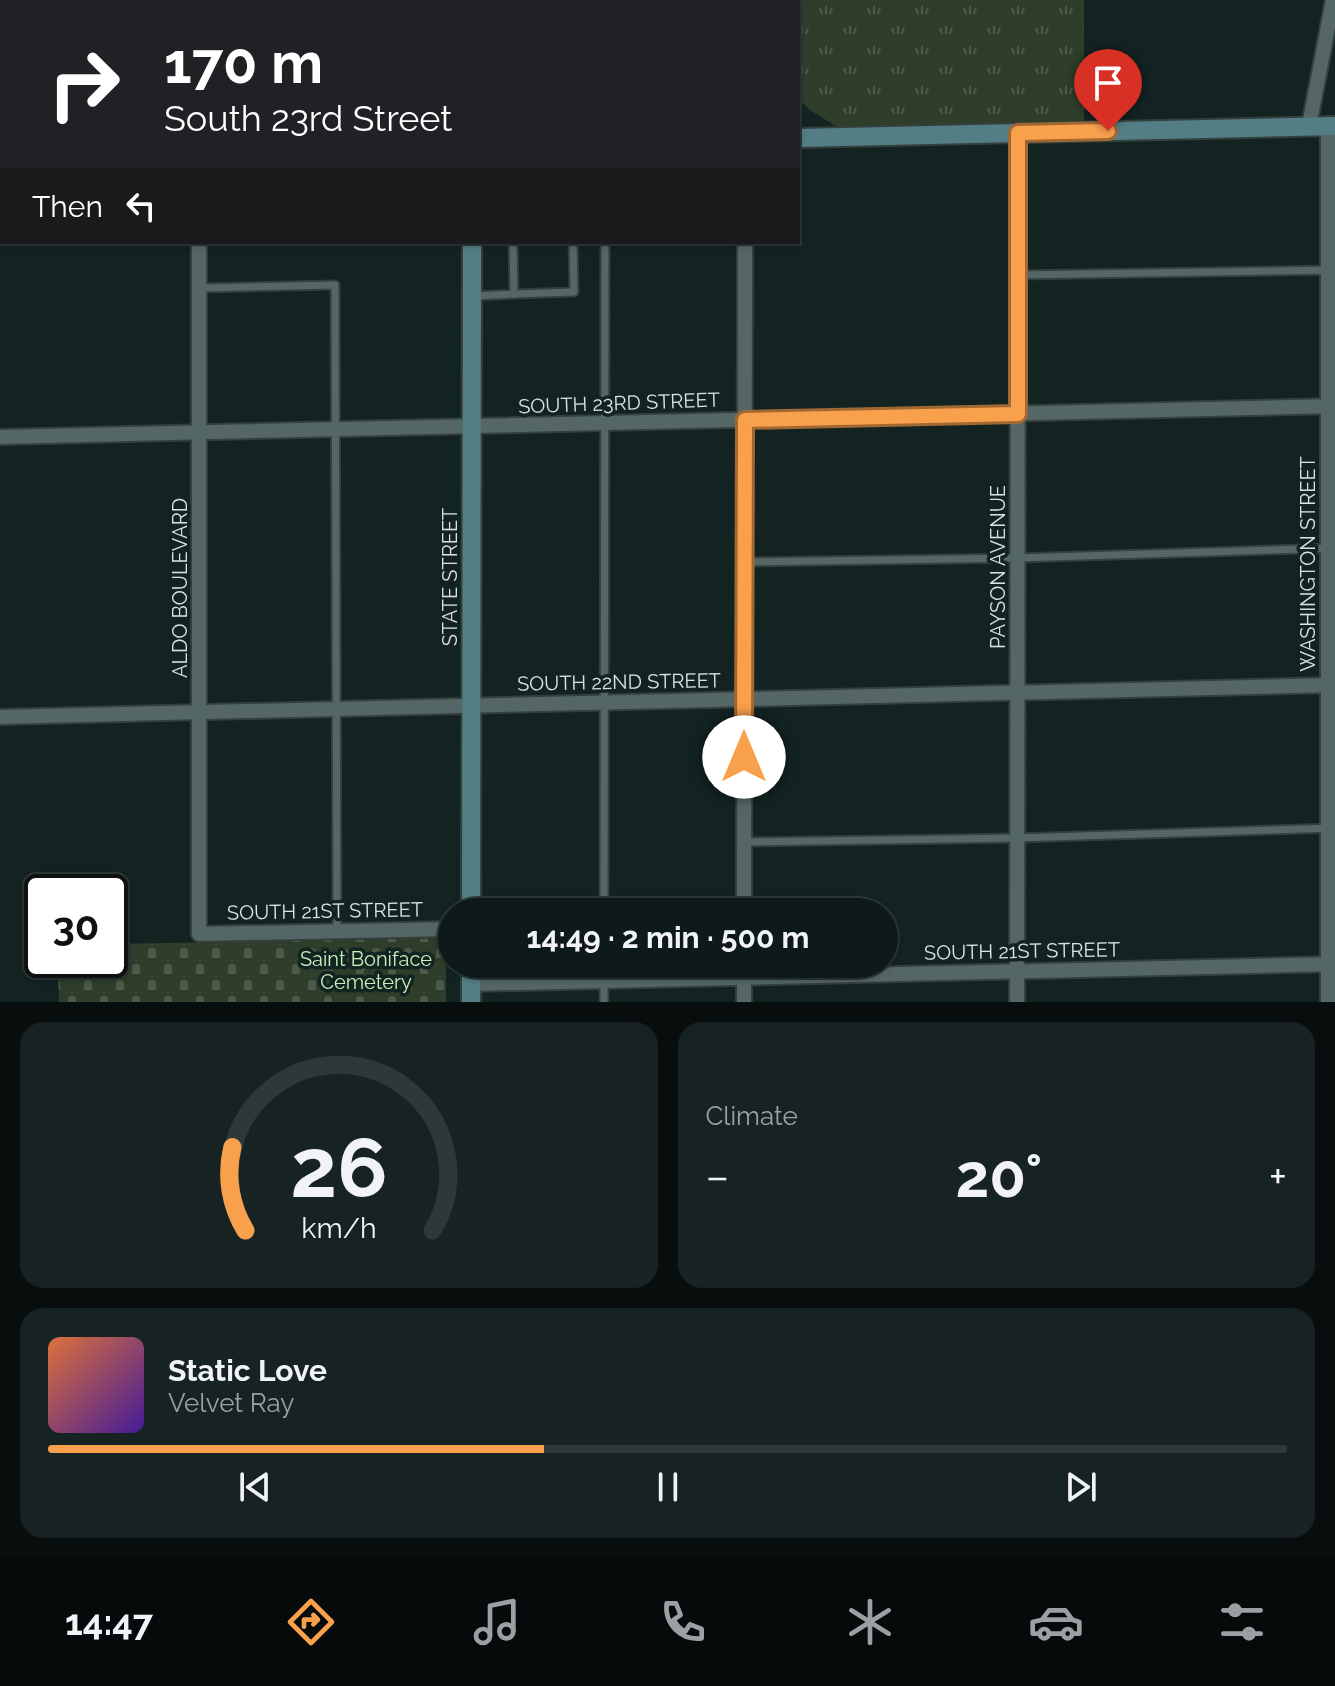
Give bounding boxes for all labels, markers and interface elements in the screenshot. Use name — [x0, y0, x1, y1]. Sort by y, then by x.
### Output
text: 170 m — [164, 30, 323, 96]
icon: right — [32, 32, 136, 136]
pin — [1074, 49, 1142, 131]
icon: arrive — [1086, 61, 1130, 105]
text: South 23rd Street — [164, 97, 452, 139]
icon: left — [119, 184, 163, 228]
text: Then — [32, 189, 103, 224]
street label: SOUTH 23RD STREET — [518, 387, 720, 419]
street label: WASHINGTON STREET — [1296, 456, 1320, 672]
street label: PAYSON AVENUE — [986, 485, 1010, 649]
street label: ALDO BOULEVARD — [168, 498, 192, 678]
street label: STATE STREET — [438, 508, 462, 646]
street label: SOUTH 22ND STREET — [517, 668, 721, 696]
position arrow — [702, 715, 786, 799]
speed limit sign: 30 — [24, 874, 128, 978]
street label: SOUTH 21ST STREET — [227, 897, 423, 925]
text: 14:49 · 2 min · 500 m — [527, 920, 809, 955]
street label: SOUTH 21ST STREET — [924, 937, 1120, 965]
park label: Saint Boniface Cemetery — [300, 947, 432, 994]
text: Climate — [706, 1101, 798, 1131]
text: 26 — [290, 1119, 387, 1216]
text: 20° — [956, 1141, 1042, 1211]
text: − — [706, 1151, 729, 1202]
text: + — [1269, 1151, 1287, 1202]
text: km/h — [301, 1211, 376, 1245]
text: Static Love — [168, 1353, 327, 1388]
text: Velvet Ray — [168, 1388, 294, 1418]
icon: previous — [233, 1465, 277, 1509]
icon: pause — [646, 1465, 690, 1509]
icon: next — [1059, 1465, 1103, 1509]
icon: directions — [283, 1594, 339, 1650]
icon: music — [469, 1594, 525, 1650]
icon: phone — [655, 1594, 711, 1650]
icon: climate — [842, 1594, 898, 1650]
icon: car — [1028, 1594, 1084, 1650]
icon: filters — [1214, 1594, 1270, 1650]
text: 14:47 — [65, 1601, 153, 1643]

